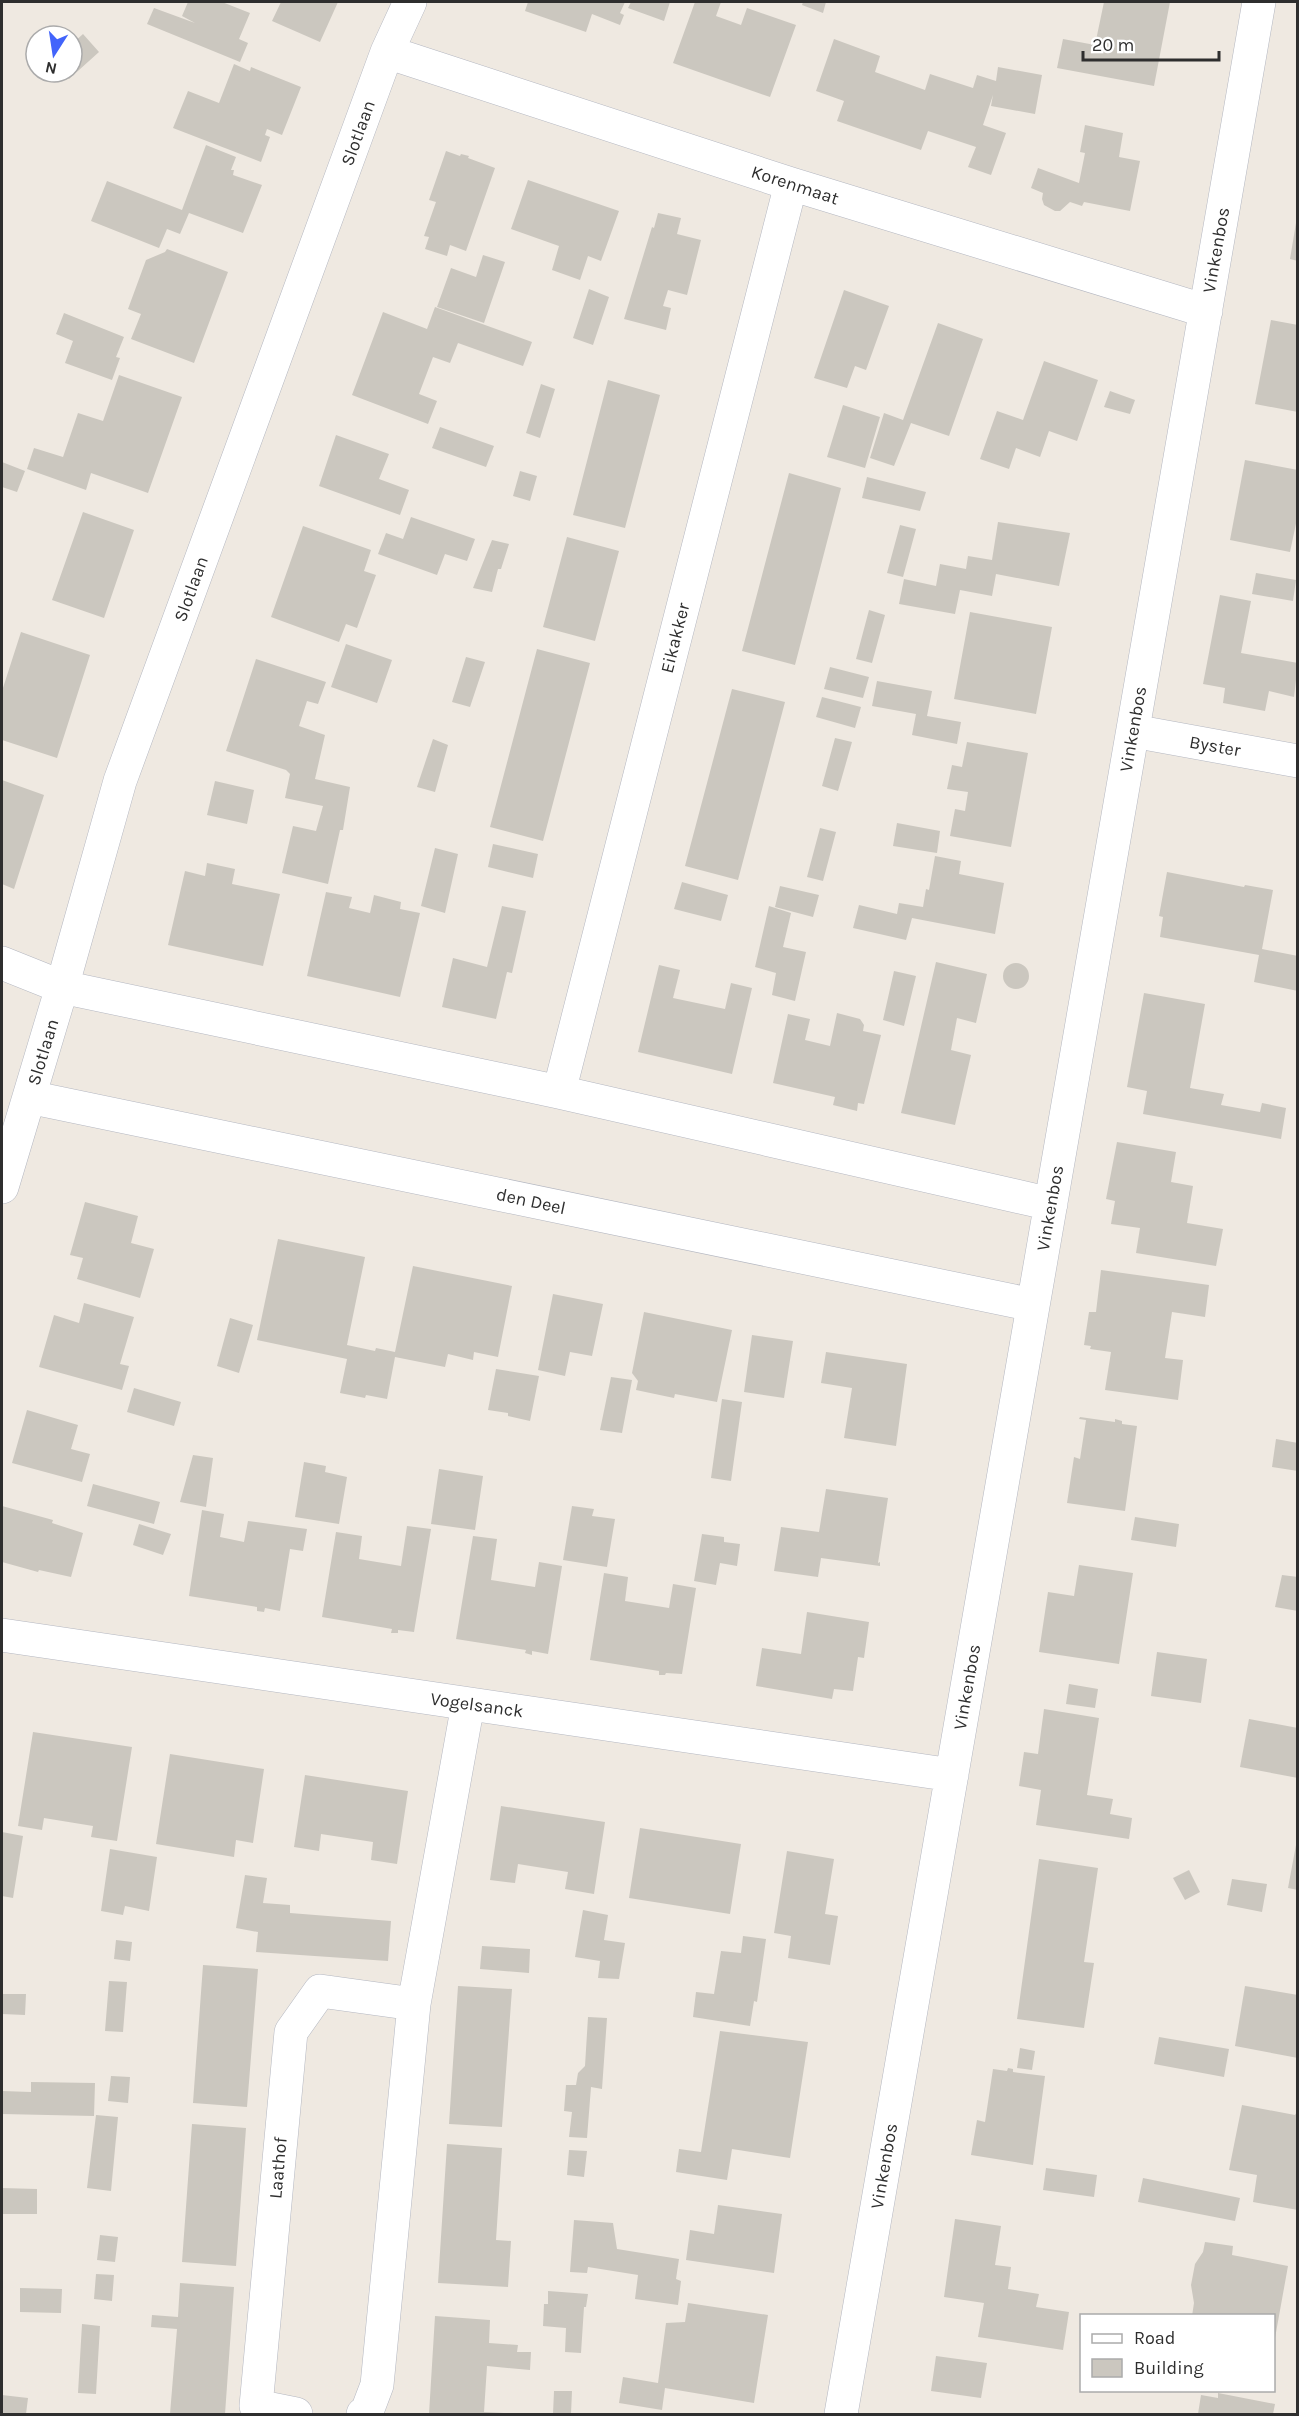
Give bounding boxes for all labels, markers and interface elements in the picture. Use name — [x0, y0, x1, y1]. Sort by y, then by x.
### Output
north arrow — [24, 24, 84, 84]
scale bar — [1083, 24, 1220, 62]
text: 20 m — [1092, 34, 1134, 56]
text: N — [43, 58, 59, 79]
street label: Slotlaan — [336, 97, 380, 169]
street label: Korenmaat — [748, 161, 842, 210]
street label: Vinkenbos — [1198, 205, 1234, 295]
street label: Slotlaan — [169, 553, 213, 625]
street label: Eikakker — [656, 600, 694, 675]
street label: Vinkenbos — [1115, 684, 1151, 774]
street label: Byster — [1188, 731, 1243, 761]
street label: Slotlaan — [23, 1016, 63, 1088]
street label: Vinkenbos — [1032, 1163, 1068, 1253]
street label: den Deel — [494, 1183, 568, 1219]
street label: Vinkenbos — [949, 1642, 985, 1732]
street label: Vogelsanck — [429, 1688, 525, 1722]
street label: Vinkenbos — [866, 2121, 902, 2211]
street label: Laathof — [264, 2135, 292, 2200]
legend — [1080, 2314, 1275, 2392]
text: Road — [1134, 2327, 1175, 2349]
text: Building — [1134, 2357, 1204, 2379]

